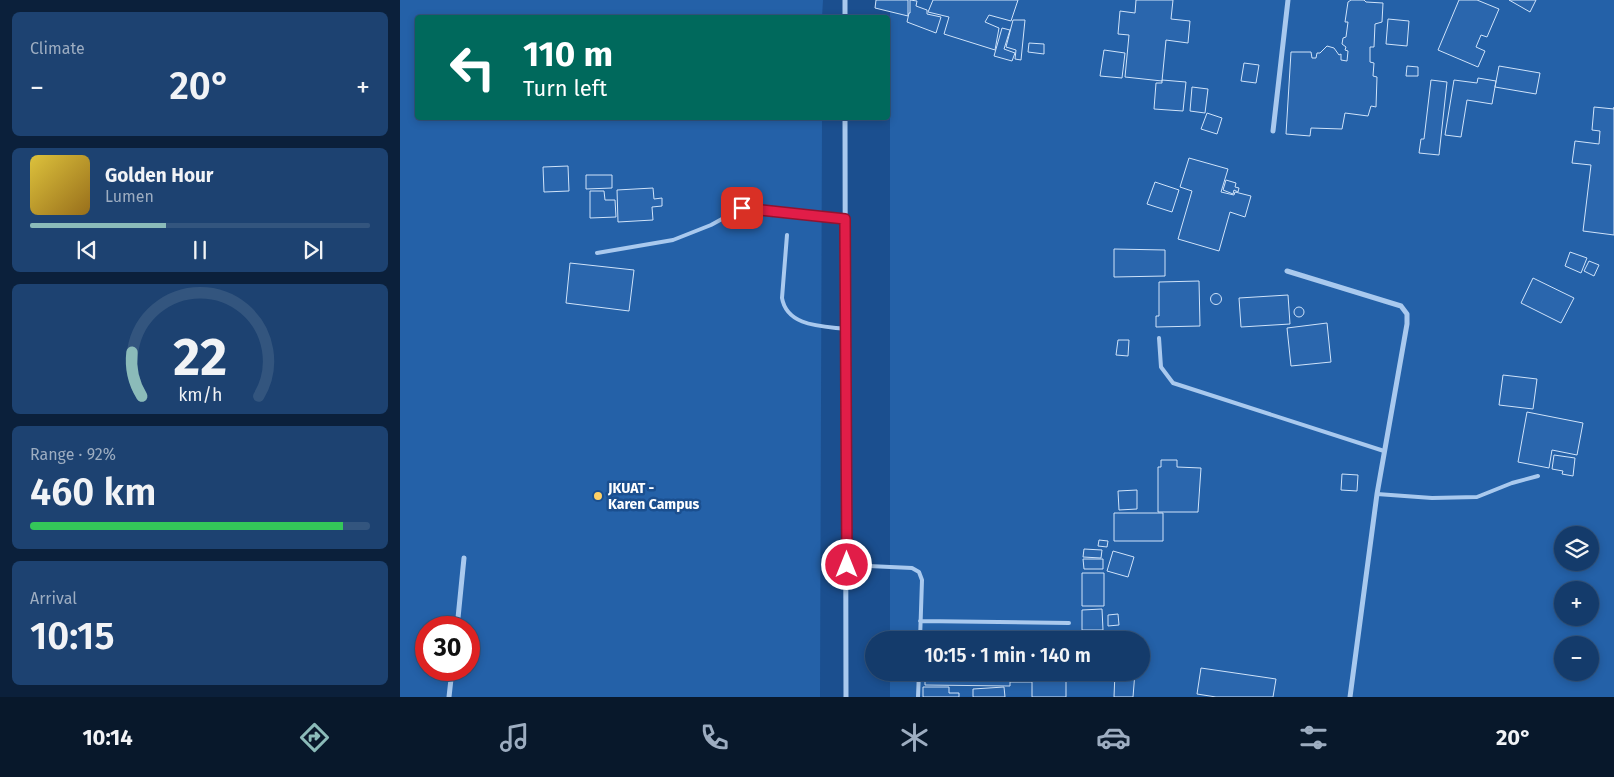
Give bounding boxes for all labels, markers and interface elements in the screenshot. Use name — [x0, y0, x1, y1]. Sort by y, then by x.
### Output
text: 110 m — [523, 33, 613, 75]
icon: left — [440, 35, 505, 100]
text: Climate — [30, 39, 85, 58]
text: 20° — [169, 63, 231, 109]
text: − — [30, 71, 44, 104]
text: + — [356, 71, 370, 104]
text: Turn left — [523, 75, 607, 102]
text: Golden Hour — [105, 164, 214, 187]
text: Lumen — [105, 187, 154, 206]
pin — [721, 187, 763, 229]
icon: arrive — [728, 194, 756, 222]
icon: previous — [73, 236, 101, 264]
icon: pause — [186, 236, 214, 264]
icon: next — [299, 236, 327, 264]
text: 22 — [173, 326, 227, 389]
text: km/h — [178, 384, 222, 406]
text: Range · 92% — [30, 445, 116, 464]
text: 460 km — [30, 469, 156, 515]
place label: JKUAT - Karen Campus — [607, 480, 700, 513]
marker: JKUAT - Karen Campus — [592, 490, 604, 502]
map controls — [1554, 526, 1599, 681]
button: layers — [1554, 526, 1599, 571]
position arrow — [820, 538, 872, 590]
button: + — [1554, 581, 1599, 626]
text: Arrival — [30, 589, 77, 608]
text: 10:15 — [30, 613, 114, 659]
speed limit sign: 30 — [415, 616, 480, 681]
button: − — [1554, 636, 1599, 681]
text: 10:15 · 1 min · 140 m — [924, 644, 1091, 667]
icon: directions — [297, 720, 332, 755]
icon: music — [497, 720, 532, 755]
icon: phone — [697, 720, 732, 755]
icon: climate — [897, 720, 932, 755]
icon: car — [1096, 720, 1131, 755]
icon: filters — [1296, 720, 1331, 755]
text: 10:14 — [82, 724, 133, 751]
text: 20° — [1496, 724, 1532, 751]

